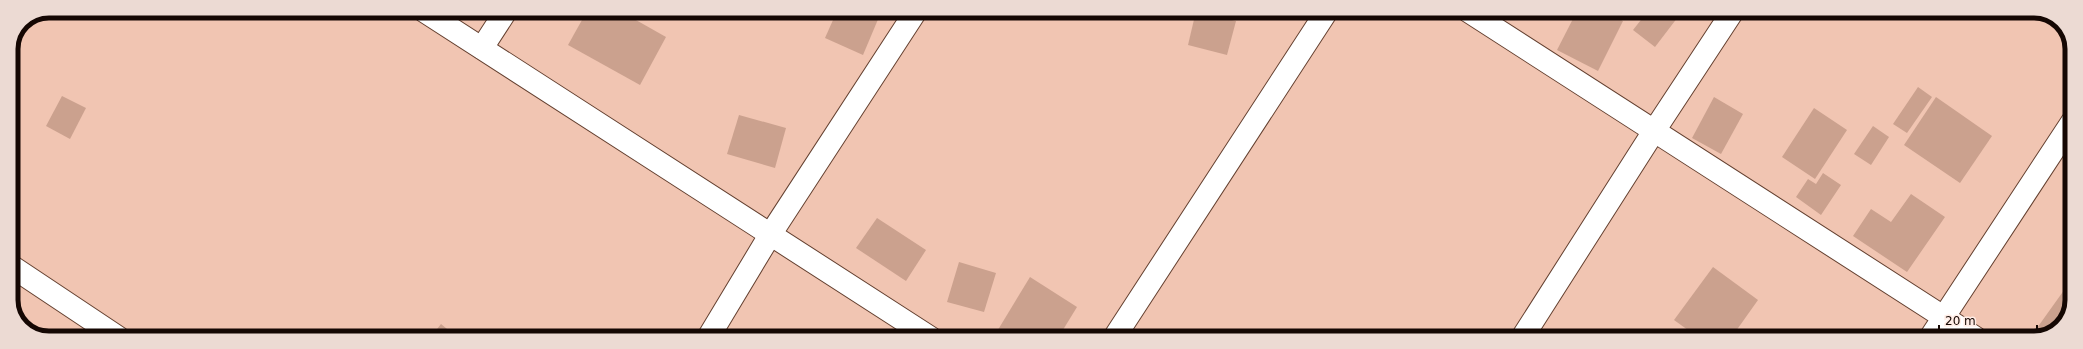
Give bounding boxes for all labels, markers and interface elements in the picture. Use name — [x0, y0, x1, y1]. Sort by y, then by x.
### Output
scale bar — [1939, 307, 2037, 333]
text: 20 m — [1945, 314, 1976, 328]

